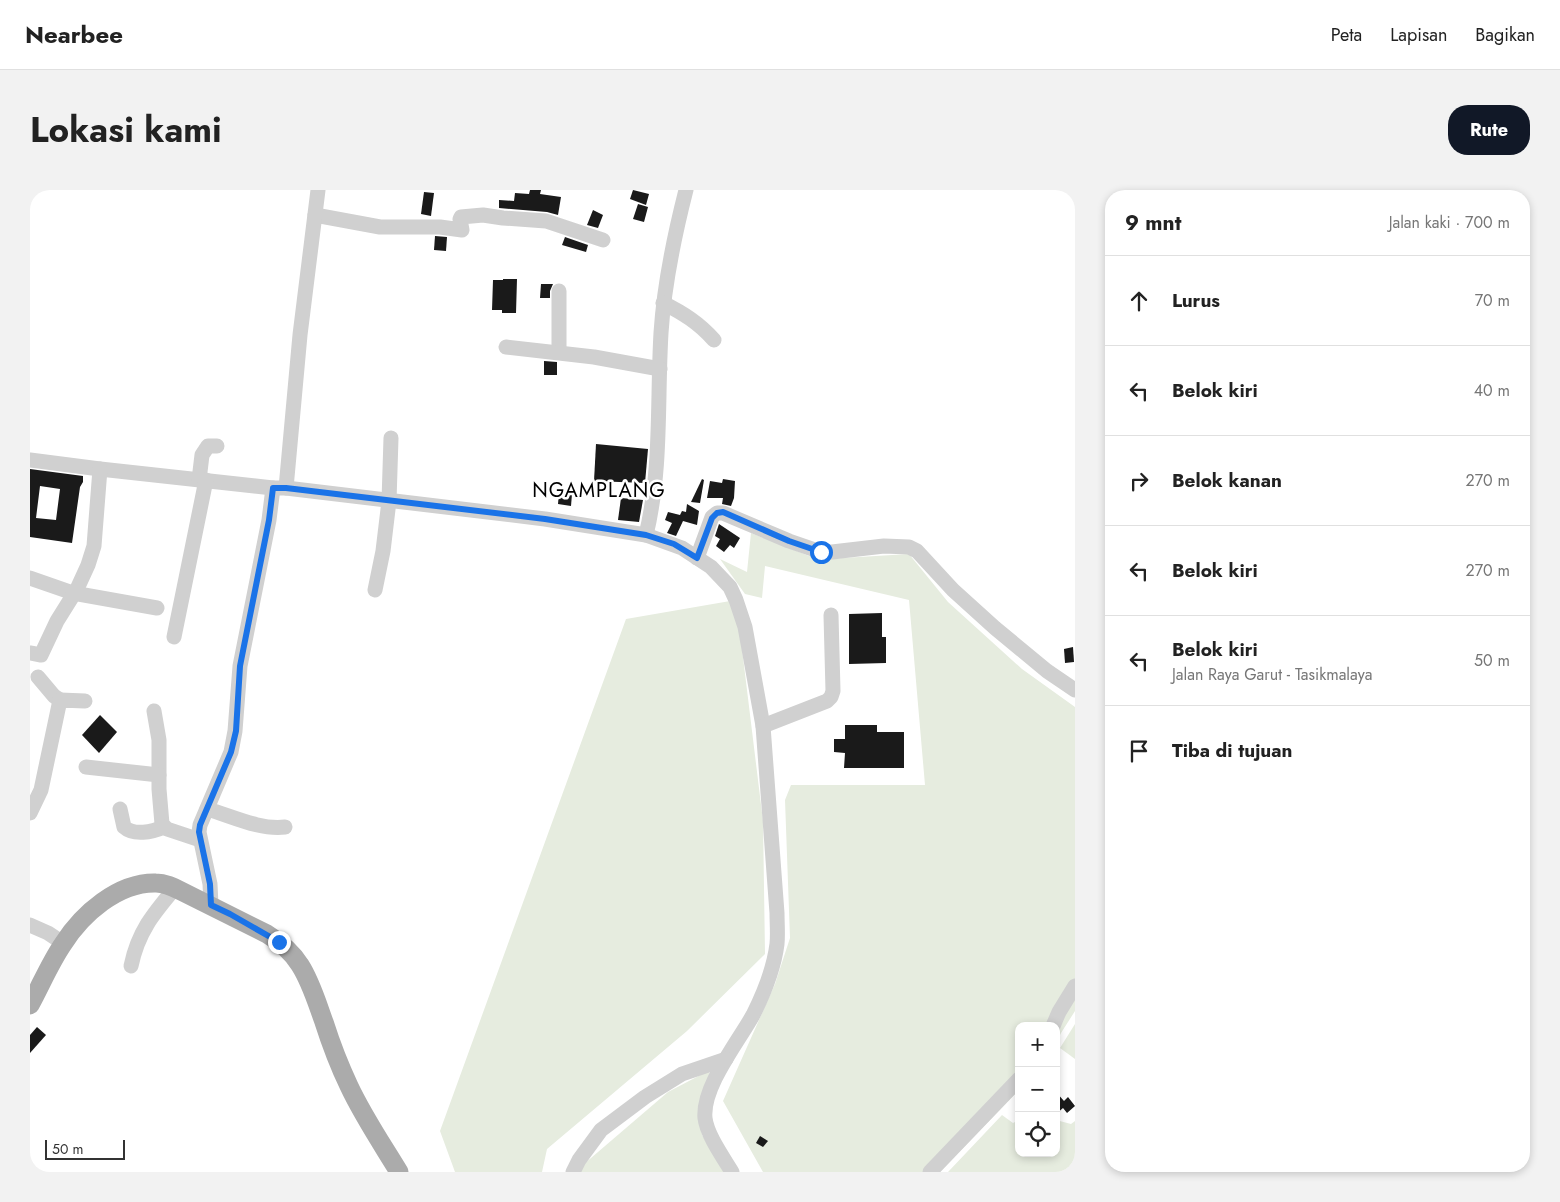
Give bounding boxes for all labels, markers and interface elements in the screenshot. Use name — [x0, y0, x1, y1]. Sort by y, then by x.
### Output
text: Nearbee — [25, 17, 123, 52]
text: Peta — [1331, 22, 1362, 48]
text: Lapisan — [1390, 22, 1447, 48]
text: Bagikan — [1475, 22, 1535, 48]
text: Lokasi kami — [30, 105, 222, 155]
button: Rute — [1448, 105, 1530, 155]
text: 9 mnt — [1125, 208, 1181, 238]
text: Jalan kaki · 700 m — [1389, 211, 1510, 234]
icon: ahead — [1125, 287, 1153, 315]
text: Lurus — [1172, 287, 1220, 314]
text: 70 m — [1475, 289, 1510, 312]
icon: left — [1125, 377, 1153, 405]
text: Belok kiri — [1172, 377, 1258, 404]
text: 40 m — [1474, 379, 1510, 402]
icon: right — [1125, 467, 1153, 495]
text: Belok kanan — [1172, 467, 1282, 494]
text: 270 m — [1466, 469, 1510, 492]
district label: NGAMPLANG — [532, 476, 666, 505]
route start — [810, 541, 833, 564]
icon: left — [1125, 557, 1153, 585]
text: Belok kiri — [1172, 557, 1258, 584]
text: 270 m — [1466, 559, 1510, 582]
text: Belok kiri — [1172, 636, 1258, 663]
icon: left — [1125, 647, 1153, 675]
text: 50 m — [1474, 649, 1510, 672]
text: Jalan Raya Garut - Tasikmalaya — [1172, 663, 1372, 686]
icon: arrive — [1125, 737, 1153, 765]
text: Tiba di tujuan — [1172, 737, 1292, 764]
route end — [268, 931, 291, 954]
map controls — [1015, 1022, 1060, 1157]
button: + — [1015, 1022, 1060, 1067]
button: − — [1015, 1067, 1060, 1112]
button: locate — [1015, 1112, 1060, 1157]
scale bar — [45, 1137, 125, 1160]
text: 50 m — [52, 1139, 83, 1159]

